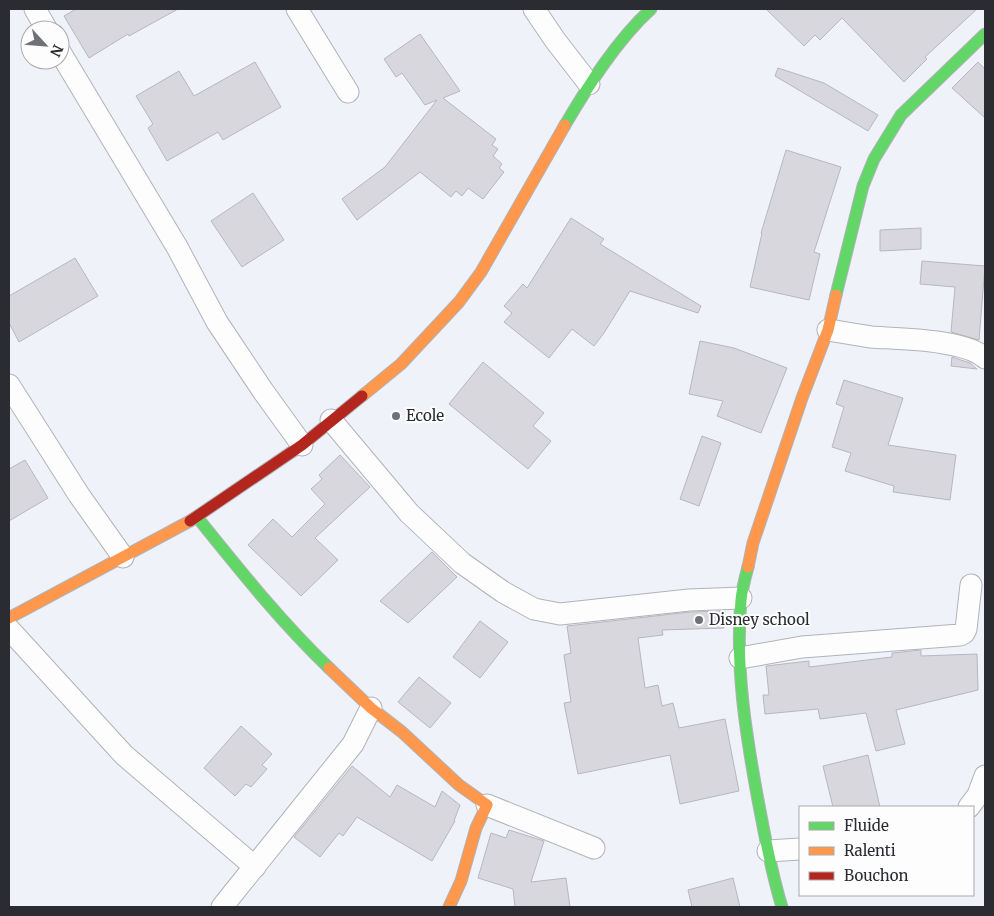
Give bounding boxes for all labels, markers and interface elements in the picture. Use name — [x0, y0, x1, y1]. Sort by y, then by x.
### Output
north arrow — [20, 20, 70, 70]
text: N — [46, 42, 67, 60]
place label: Ecole — [406, 406, 444, 425]
marker: Ecole — [390, 410, 402, 422]
place label: Disney school — [709, 610, 810, 629]
marker: Disney school — [693, 614, 705, 626]
legend — [799, 806, 974, 896]
text: Fluide — [844, 816, 889, 835]
text: Ralenti — [844, 841, 896, 860]
text: Bouchon — [844, 866, 908, 885]

